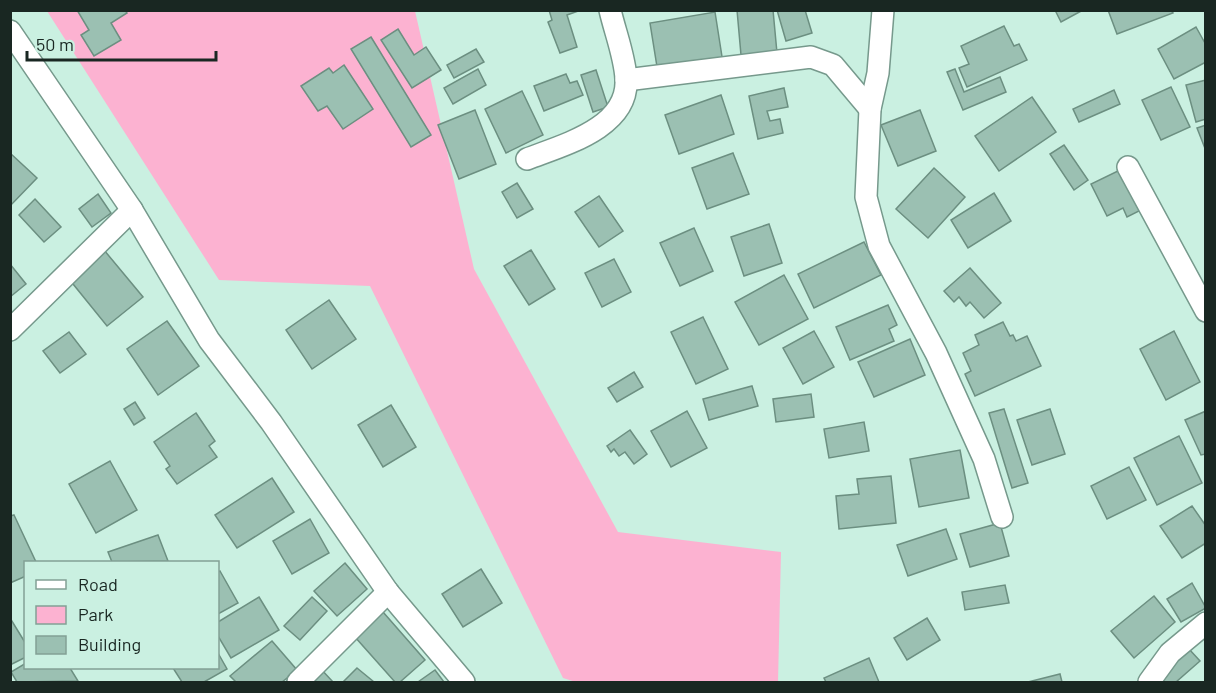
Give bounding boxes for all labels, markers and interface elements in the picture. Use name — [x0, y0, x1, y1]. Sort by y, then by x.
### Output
scale bar — [27, 24, 216, 62]
text: 50 m — [36, 33, 74, 55]
legend — [24, 561, 219, 669]
text: Road — [78, 573, 118, 595]
text: Park — [78, 603, 113, 625]
text: Building — [78, 633, 141, 655]

